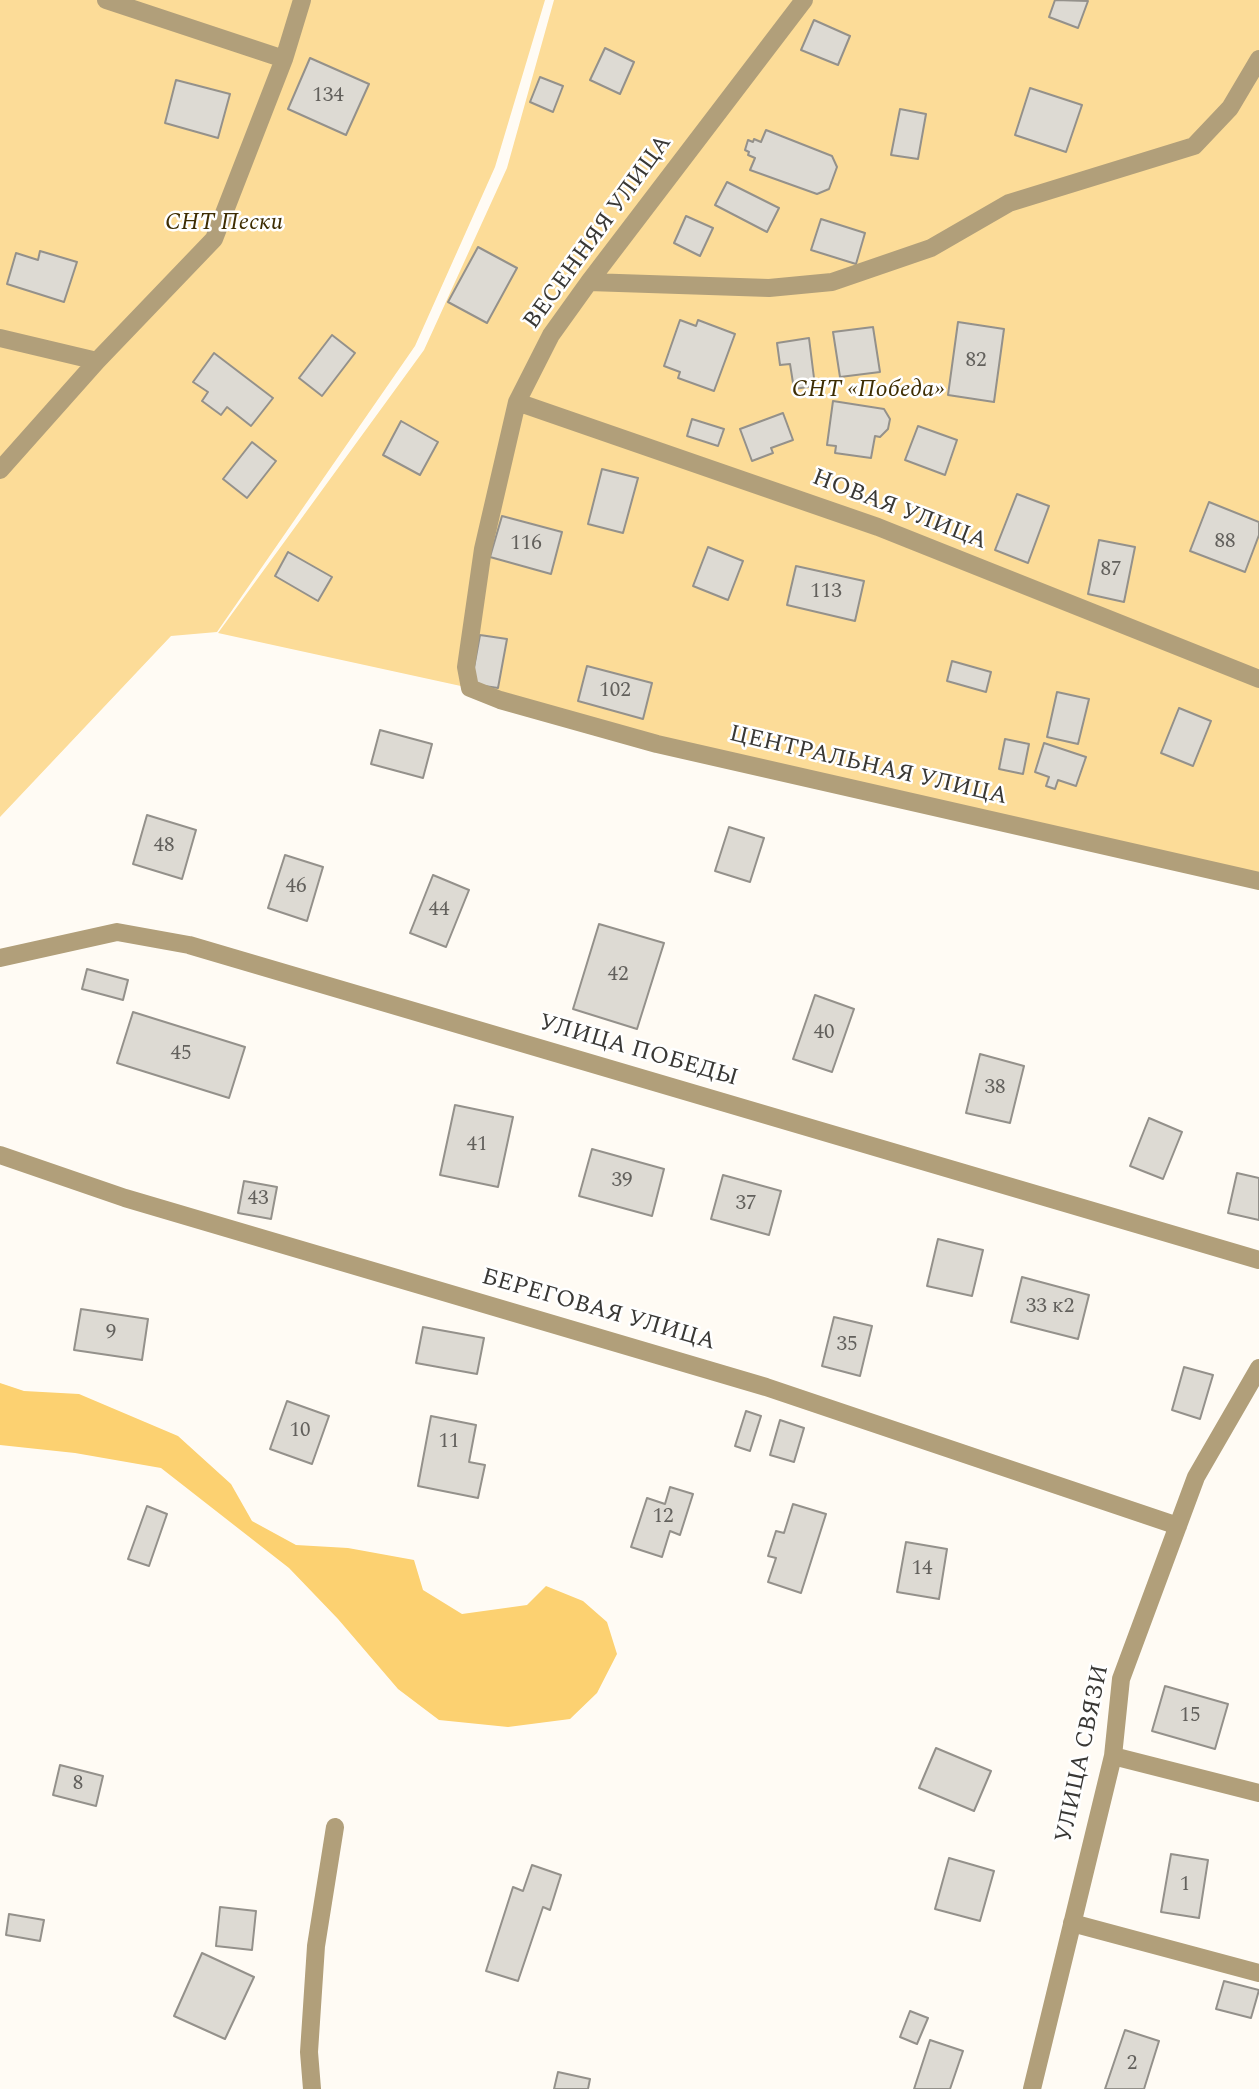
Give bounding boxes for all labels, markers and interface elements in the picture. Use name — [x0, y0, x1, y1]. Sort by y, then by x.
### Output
house number: 134 — [312, 84, 344, 110]
street label: ВЕСЕННЯЯ УЛИЦА — [519, 130, 679, 336]
park label: СНТ Пески — [165, 210, 283, 238]
house number: 82 — [966, 349, 986, 375]
park label: СНТ «Победа» — [792, 377, 944, 405]
street label: НОВАЯ УЛИЦА — [808, 464, 990, 558]
house number: 88 — [1215, 530, 1235, 556]
house number: 116 — [510, 532, 542, 558]
house number: 87 — [1101, 558, 1121, 584]
house number: 113 — [810, 580, 842, 606]
house number: 102 — [599, 679, 631, 705]
street label: ЦЕНТРАЛЬНАЯ УЛИЦА — [726, 721, 1010, 813]
house number: 48 — [154, 834, 174, 860]
house number: 46 — [286, 875, 306, 901]
house number: 44 — [429, 898, 449, 924]
house number: 42 — [608, 963, 628, 989]
street label: УЛИЦА ПОБЕДЫ — [535, 1010, 741, 1094]
house number: 40 — [814, 1021, 834, 1047]
house number: 45 — [171, 1042, 191, 1068]
house number: 38 — [985, 1076, 1005, 1102]
house number: 41 — [467, 1133, 487, 1159]
house number: 39 — [612, 1169, 632, 1195]
house number: 43 — [248, 1187, 268, 1213]
house number: 37 — [736, 1192, 756, 1218]
street label: БЕРЕГОВАЯ УЛИЦА — [478, 1264, 718, 1358]
house number: 33 к2 — [1026, 1295, 1074, 1321]
house number: 9 — [106, 1321, 116, 1347]
house number: 35 — [837, 1333, 857, 1359]
house number: 10 — [290, 1419, 310, 1445]
house number: 11 — [439, 1430, 459, 1456]
house number: 12 — [653, 1505, 673, 1531]
house number: 14 — [912, 1557, 932, 1583]
street label: УЛИЦА СВЯЗИ — [1051, 1662, 1117, 1846]
house number: 15 — [1180, 1704, 1200, 1730]
house number: 8 — [73, 1772, 83, 1798]
house number: 1 — [1180, 1873, 1190, 1899]
house number: 2 — [1127, 2052, 1137, 2078]

